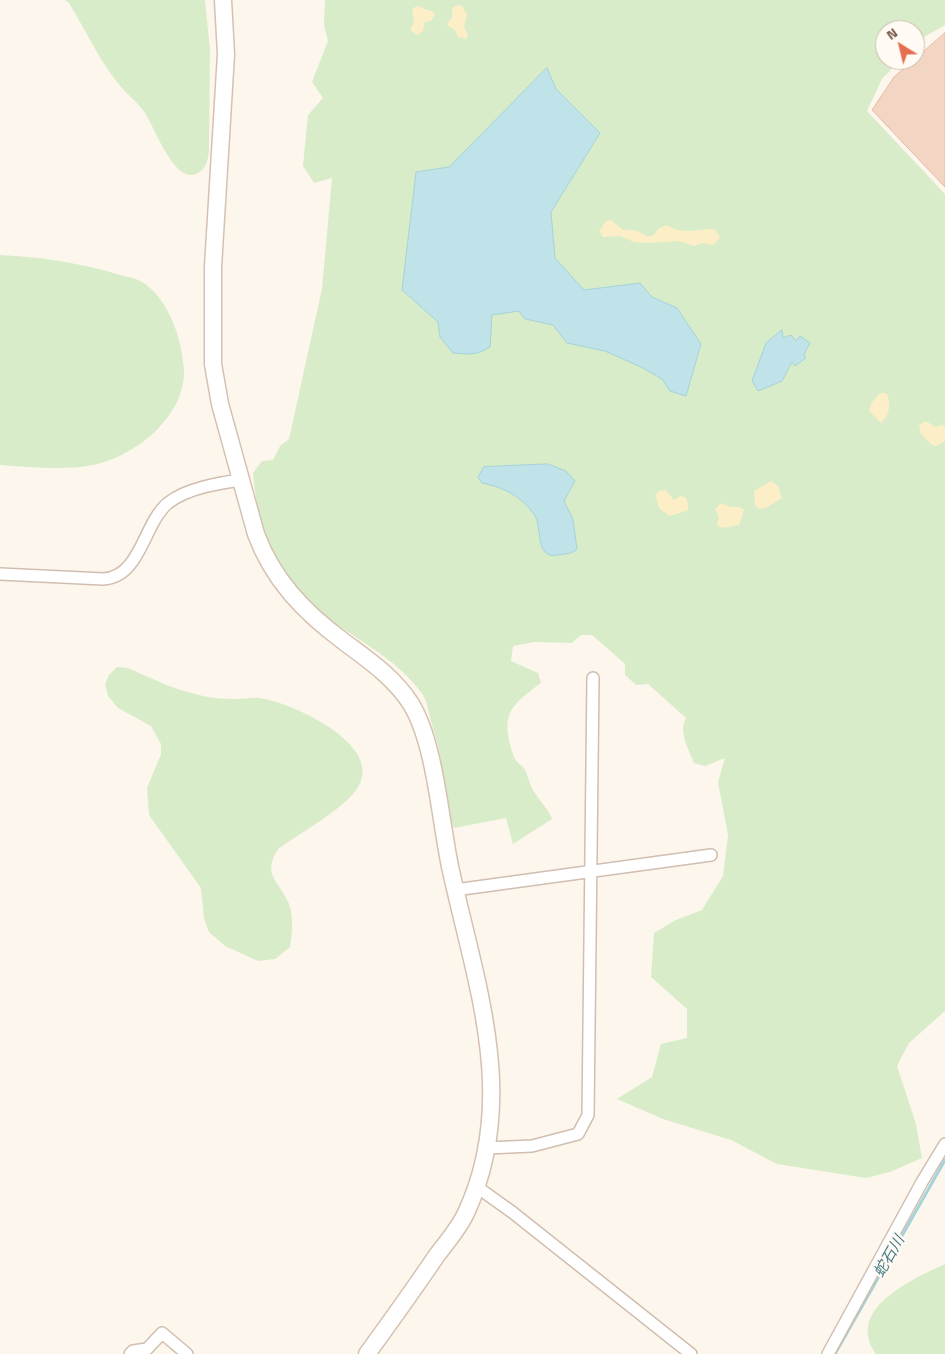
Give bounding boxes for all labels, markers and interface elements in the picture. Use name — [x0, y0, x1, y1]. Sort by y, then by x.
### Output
north arrow — [875, 20, 925, 70]
text: N — [881, 22, 902, 45]
water label: 蛇石川 — [871, 1233, 909, 1281]

